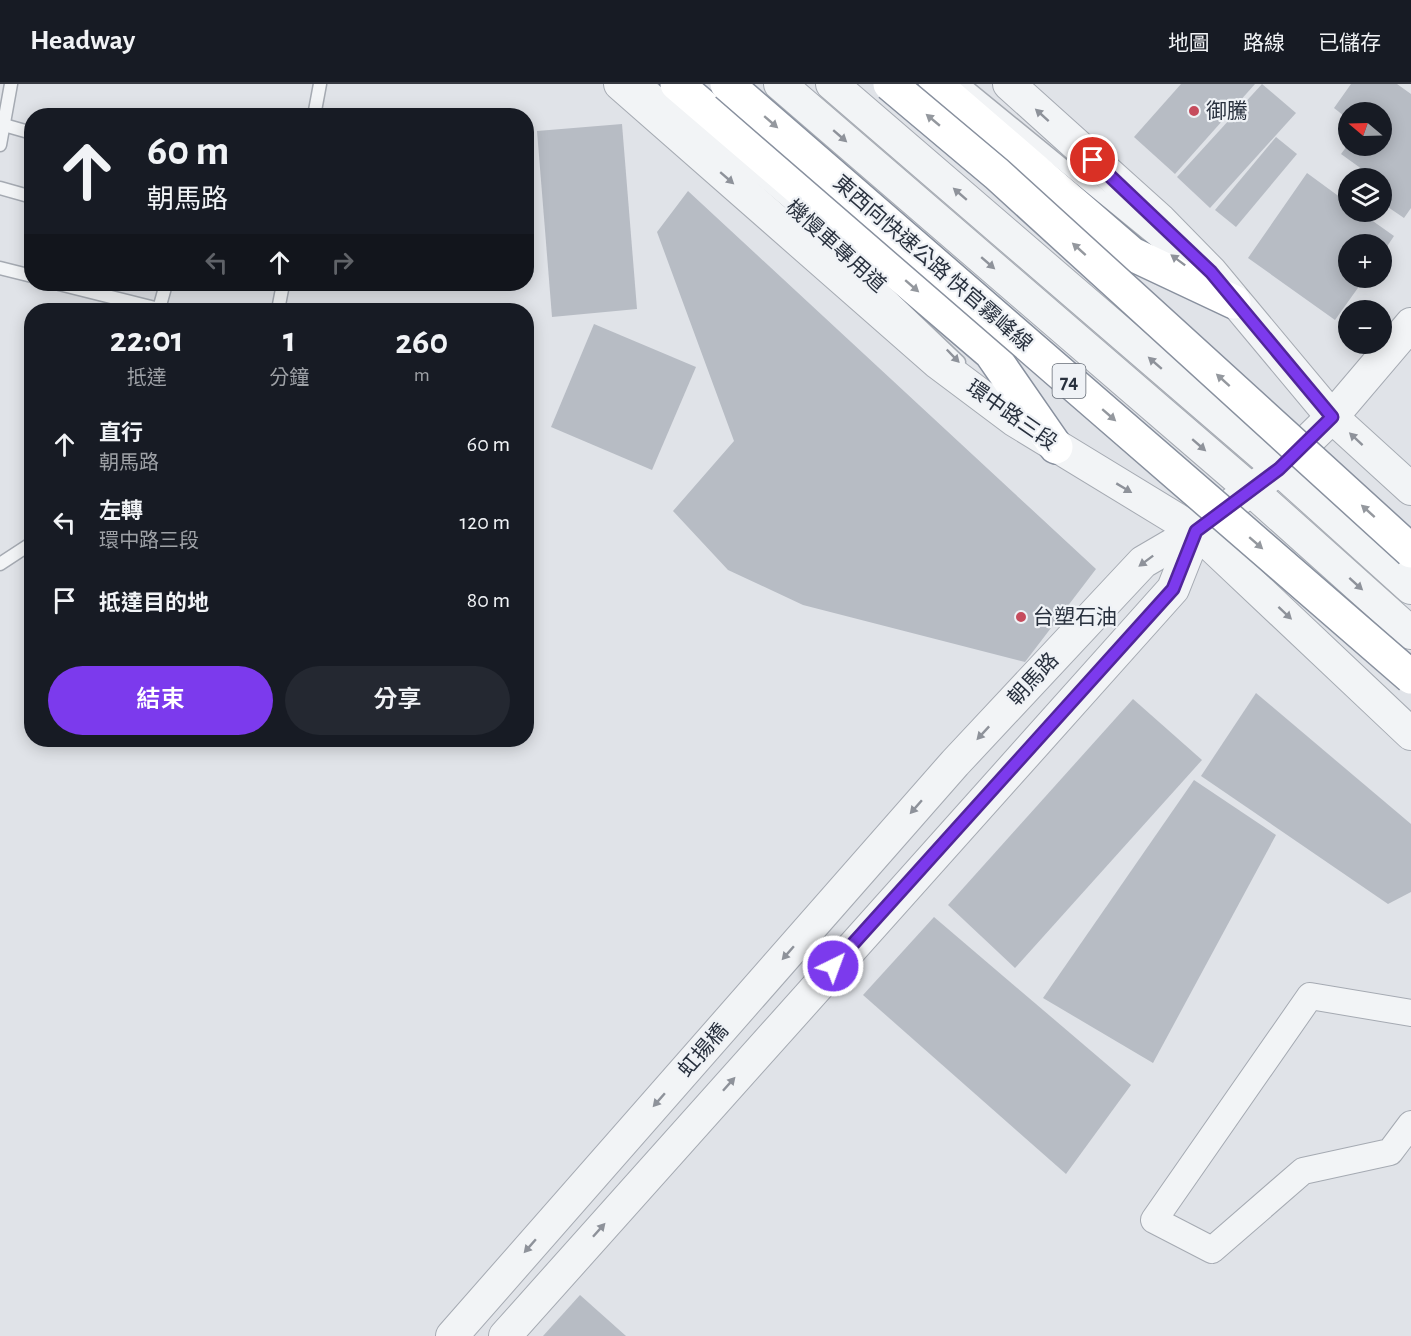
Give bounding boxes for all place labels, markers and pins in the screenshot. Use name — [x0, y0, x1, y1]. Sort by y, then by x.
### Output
place label: 御騰 — [1206, 100, 1248, 122]
marker: 御騰 — [1187, 104, 1201, 118]
pin — [1067, 134, 1118, 185]
place label: 台塑石油 — [1033, 606, 1117, 628]
marker: 台塑石油 — [1014, 610, 1028, 624]

